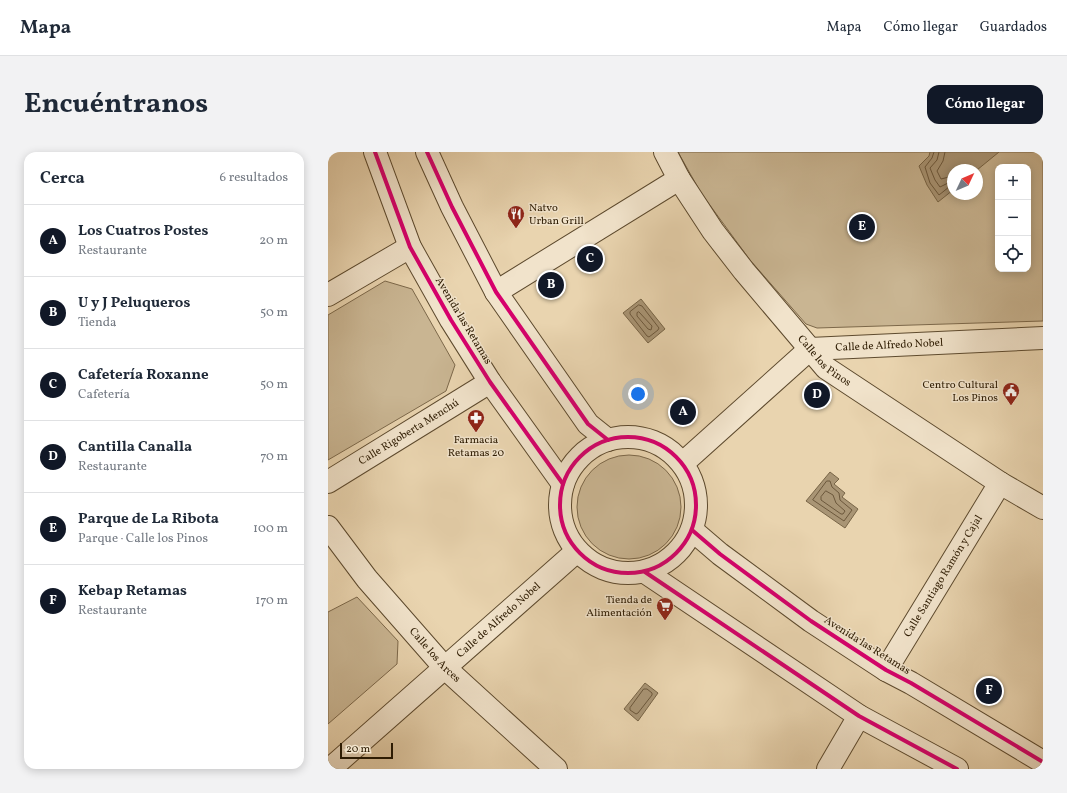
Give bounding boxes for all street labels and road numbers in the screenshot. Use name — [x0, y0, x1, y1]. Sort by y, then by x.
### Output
street label: Avenida las Retamas — [431, 275, 495, 368]
street label: Calle los Pinos — [794, 332, 854, 390]
street label: Calle de Alfredo Nobel — [835, 335, 943, 355]
street label: Calle Rigoberta Menchú — [356, 395, 462, 469]
street label: Calle Santiago Ramón y Cajal — [900, 512, 986, 640]
street label: Calle de Alfredo Nobel — [453, 579, 544, 661]
street label: Avenida las Retamas — [821, 613, 913, 679]
street label: Calle los Arces — [406, 624, 464, 686]

